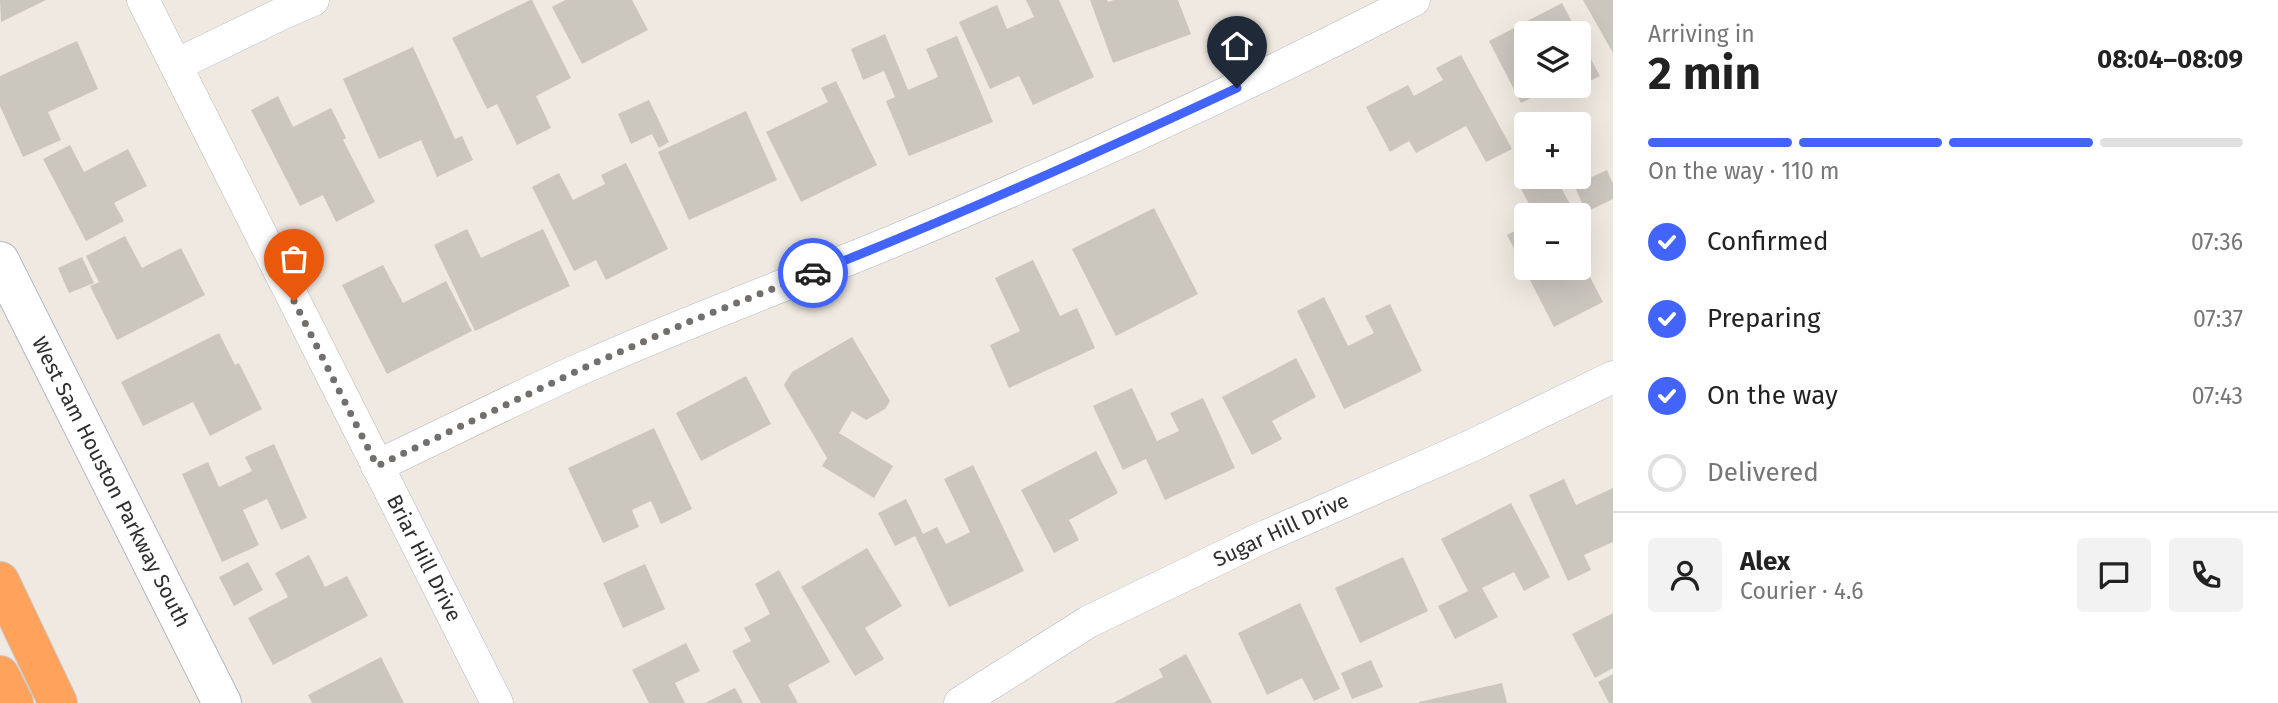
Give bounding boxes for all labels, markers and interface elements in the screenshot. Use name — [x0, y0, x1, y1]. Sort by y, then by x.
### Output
pin — [1207, 16, 1267, 88]
text: Arriving in — [1648, 20, 1755, 48]
map controls — [1514, 21, 1591, 280]
button: layers — [1514, 21, 1591, 98]
icon: home — [1218, 27, 1256, 65]
text: 08:04–08:09 — [2097, 44, 2243, 75]
text: 2 min — [1648, 46, 1761, 101]
button: + — [1514, 112, 1591, 189]
text: On the way · 110 m — [1648, 157, 1840, 185]
button: − — [1514, 203, 1591, 280]
icon: check — [1648, 223, 1686, 261]
text: Confirmed — [1707, 226, 1828, 257]
text: 07:36 — [2191, 228, 2243, 256]
pin — [264, 229, 324, 301]
courier — [778, 238, 848, 308]
icon: bag — [275, 240, 313, 278]
icon: car — [794, 254, 832, 292]
icon: check — [1648, 300, 1686, 338]
text: Preparing — [1707, 303, 1820, 334]
text: 07:37 — [2193, 305, 2243, 333]
street label: West Sam Houston Parkway South — [26, 332, 196, 632]
icon: check — [1648, 377, 1686, 415]
text: On the way — [1707, 380, 1838, 411]
text: 07:43 — [2192, 382, 2243, 410]
text: Delivered — [1707, 457, 1819, 488]
street label: Sugar Hill Drive — [1209, 487, 1353, 573]
street label: Briar Hill Drive — [381, 490, 467, 626]
button: person — [1648, 538, 1722, 612]
button: chat — [2077, 538, 2151, 612]
button: phone — [2169, 538, 2243, 612]
text: Alex — [1740, 546, 1790, 577]
text: Courier · 4.6 — [1740, 577, 1864, 605]

